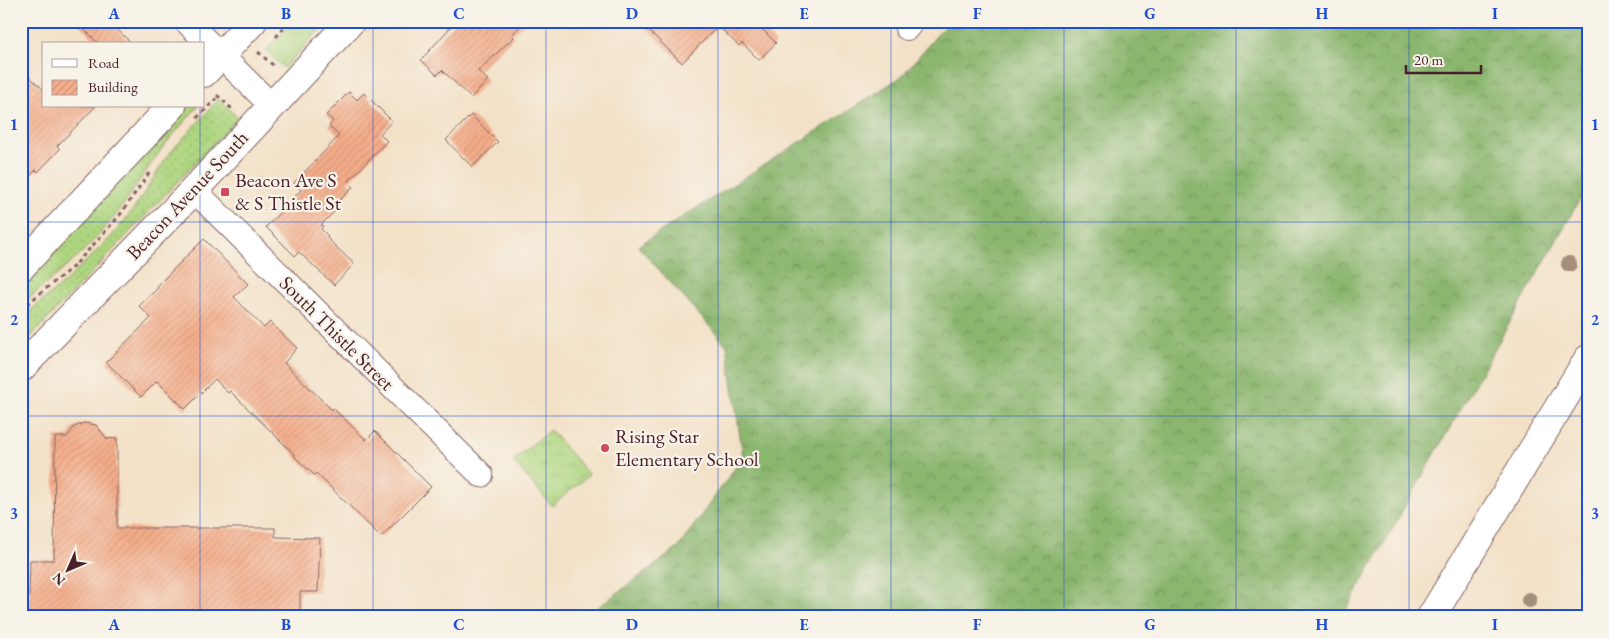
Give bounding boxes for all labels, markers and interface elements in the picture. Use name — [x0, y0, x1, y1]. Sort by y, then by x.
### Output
text: A — [107, 3, 120, 24]
text: B — [281, 3, 291, 24]
text: C — [453, 3, 465, 24]
text: D — [626, 3, 638, 24]
text: E — [799, 3, 809, 24]
text: F — [973, 3, 982, 24]
text: G — [1144, 3, 1156, 24]
text: H — [1316, 3, 1329, 24]
text: I — [1492, 3, 1498, 24]
legend — [42, 42, 205, 108]
scale bar — [1406, 42, 1482, 74]
text: 20 m — [1414, 50, 1443, 69]
text: Road — [88, 53, 120, 72]
text: Building — [88, 77, 138, 96]
text: 1 — [10, 114, 18, 135]
text: 1 — [1591, 114, 1599, 135]
street label: Beacon Avenue South — [120, 125, 254, 265]
place label: Beacon Ave S & S Thistle St — [235, 167, 342, 216]
marker: Beacon Ave S & S Thistle St — [219, 186, 231, 198]
street label: South Thistle Street — [274, 270, 401, 397]
text: 2 — [10, 309, 19, 330]
text: 2 — [1591, 309, 1600, 330]
place label: Rising Star Elementary School — [615, 423, 759, 472]
marker: Rising Star Elementary School — [599, 442, 611, 454]
text: 3 — [10, 503, 18, 524]
text: 3 — [1591, 503, 1599, 524]
north arrow — [42, 546, 92, 596]
text: N — [48, 568, 69, 590]
text: A — [107, 614, 120, 635]
text: B — [281, 614, 291, 635]
text: C — [453, 614, 465, 635]
text: D — [626, 614, 638, 635]
text: E — [799, 614, 809, 635]
text: F — [973, 614, 982, 635]
text: G — [1144, 614, 1156, 635]
text: H — [1316, 614, 1329, 635]
text: I — [1492, 614, 1498, 635]

